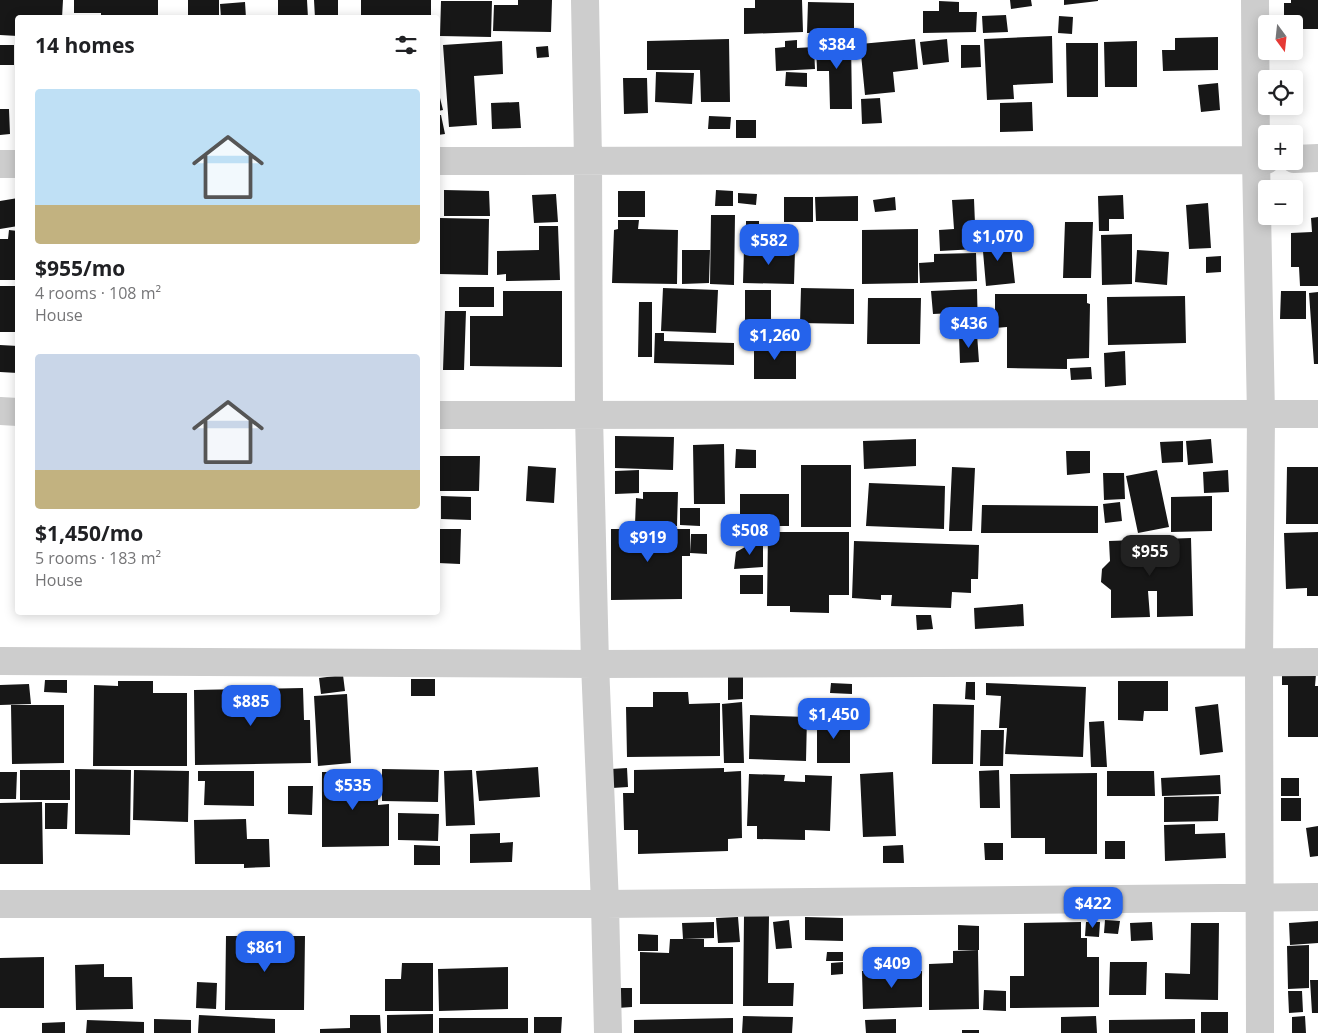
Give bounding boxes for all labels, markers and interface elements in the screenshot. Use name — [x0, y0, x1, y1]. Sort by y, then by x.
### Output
north arrow — [1258, 15, 1302, 60]
map controls — [1258, 15, 1303, 225]
pin: $384 — [807, 28, 867, 70]
text: 14 homes — [35, 31, 135, 59]
icon: filters — [392, 31, 420, 59]
text: $384 — [819, 33, 855, 55]
button: locate — [1258, 70, 1303, 115]
icon: home — [183, 122, 273, 212]
button: + — [1258, 125, 1303, 170]
button: − — [1258, 180, 1303, 225]
pin: $1,070 — [957, 220, 1039, 262]
pin: $582 — [739, 224, 799, 266]
text: $1,070 — [973, 225, 1023, 247]
text: $582 — [751, 229, 787, 251]
text: $955/mo — [35, 254, 125, 282]
text: 4 rooms · 108 m² — [35, 282, 161, 304]
text: House — [35, 304, 83, 326]
pin: $436 — [939, 306, 999, 349]
text: $436 — [951, 312, 987, 334]
pin: $1,260 — [734, 318, 816, 361]
text: $1,260 — [750, 324, 800, 346]
icon: home — [183, 387, 273, 477]
pin: $508 — [720, 514, 780, 556]
text: $1,450/mo — [35, 519, 143, 547]
text: $508 — [732, 519, 768, 541]
pin: $919 — [618, 520, 678, 563]
text: $919 — [630, 526, 666, 548]
pin: $955 — [1120, 534, 1180, 577]
text: $955 — [1132, 540, 1168, 562]
text: 5 rooms · 183 m² — [35, 547, 161, 569]
text: House — [35, 569, 83, 591]
pin: $885 — [221, 684, 281, 727]
text: $885 — [233, 690, 269, 712]
pin: $1,450 — [793, 698, 875, 740]
text: $1,450 — [809, 703, 859, 725]
pin: $535 — [323, 768, 383, 811]
text: $535 — [335, 774, 371, 796]
pin: $422 — [1063, 886, 1123, 929]
text: $422 — [1075, 892, 1111, 914]
pin: $861 — [235, 930, 295, 973]
text: $861 — [247, 936, 283, 958]
pin: $409 — [862, 946, 922, 989]
text: $409 — [874, 952, 910, 974]

